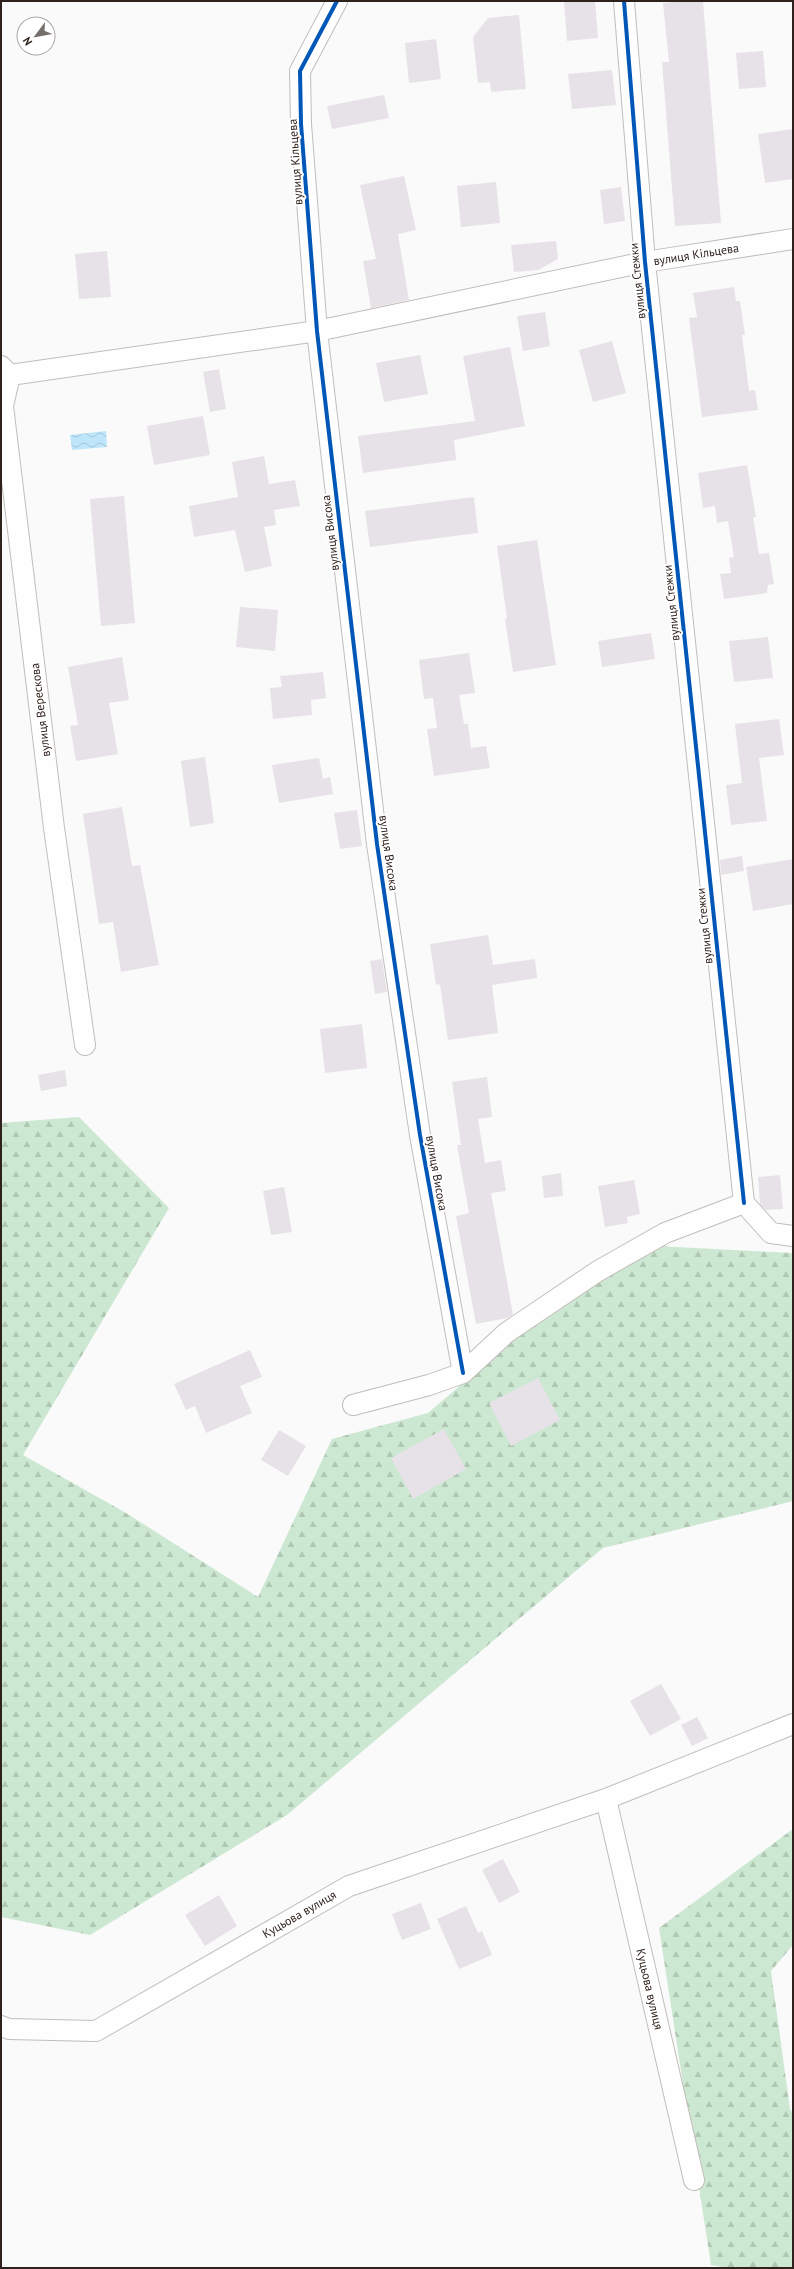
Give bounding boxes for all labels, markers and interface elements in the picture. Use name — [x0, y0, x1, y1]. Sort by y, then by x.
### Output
north arrow — [16, 16, 56, 56]
text: N — [20, 35, 35, 48]
street label: вулиця Кільцева — [285, 118, 305, 206]
street label: вулиця Кільцева — [652, 240, 740, 268]
street label: вулиця Стежки — [626, 242, 648, 320]
street label: вулиця Висока — [318, 494, 342, 572]
street label: вулиця Стежки — [660, 564, 682, 642]
street label: вулиця Верескова — [27, 662, 53, 758]
street label: вулиця Висока — [376, 814, 402, 892]
street label: вулиця Стежки — [693, 887, 715, 965]
street label: вулиця Висока — [423, 1134, 451, 1212]
street label: Куцьова вулиця — [259, 1887, 339, 1941]
street label: Куцьова вулиця — [633, 1947, 667, 2031]

